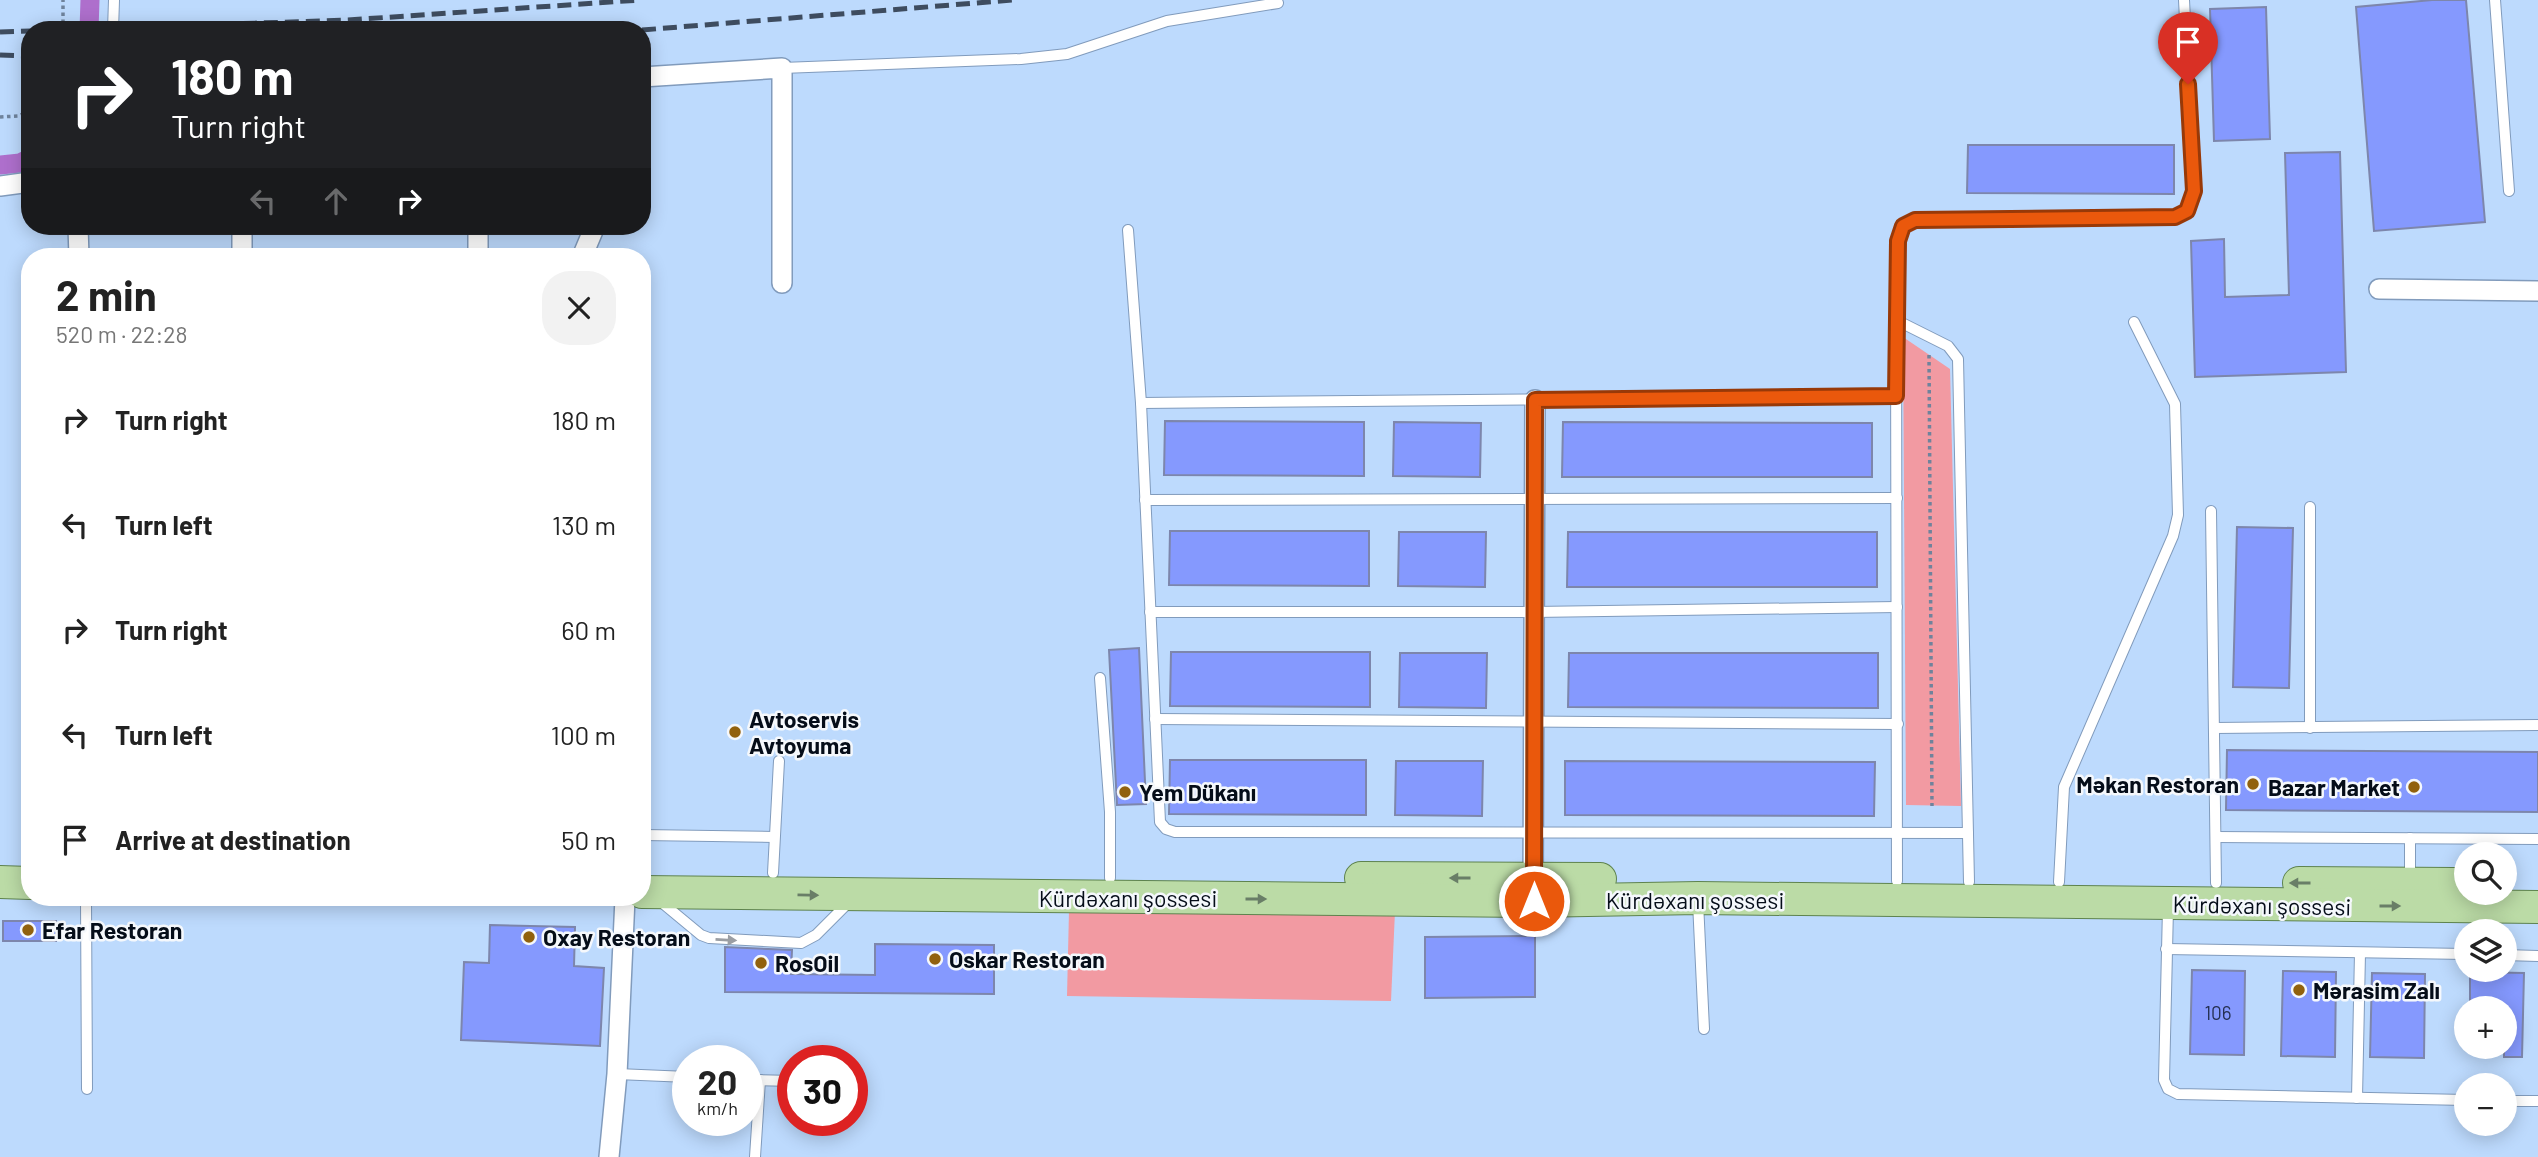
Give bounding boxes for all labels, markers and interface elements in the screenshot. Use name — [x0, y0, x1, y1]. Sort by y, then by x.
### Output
pin — [2158, 12.0, 2218, 84]
icon: arrive — [2169, 23, 2207, 61]
text: 180 m — [171, 46, 294, 105]
icon: right — [56, 49, 147, 140]
text: Turn right — [171, 106, 306, 144]
icon: left — [244, 182, 282, 220]
icon: ahead — [317, 182, 355, 220]
icon: right — [390, 182, 428, 220]
text: 2 min — [56, 269, 157, 319]
button: close — [542, 271, 616, 345]
text: 520 m · 22:28 — [56, 320, 188, 348]
icon: right — [56, 401, 94, 439]
text: Turn right — [115, 404, 228, 435]
text: 180 m — [552, 404, 616, 435]
icon: left — [56, 506, 94, 544]
text: Turn left — [115, 509, 213, 540]
text: 130 m — [552, 509, 616, 540]
icon: right — [56, 611, 94, 649]
text: Turn right — [115, 614, 228, 645]
text: 60 m — [561, 614, 616, 645]
place label: Avtoservis Avtoyuma — [749, 705, 859, 759]
icon: left — [56, 716, 94, 754]
text: Turn left — [115, 719, 213, 750]
text: 100 m — [551, 719, 616, 750]
marker: Avtoservis Avtoyuma — [727, 724, 743, 740]
place label: Məkan Restoran — [2076, 770, 2239, 798]
place label: Bazar Market — [2268, 773, 2400, 801]
marker: Məkan Restoran — [2245, 776, 2261, 792]
place label: Yem Dükanı — [1139, 778, 1256, 806]
marker: Bazar Market — [2406, 779, 2422, 795]
marker: Yem Dükanı — [1117, 784, 1133, 800]
icon: arrive — [56, 821, 94, 859]
text: Arrive at destination — [115, 824, 351, 855]
text: 50 m — [561, 824, 616, 855]
map controls — [2454, 842, 2517, 1136]
button: search — [2454, 842, 2517, 905]
position arrow — [1497, 864, 1571, 938]
one-way arrow — [1448, 872, 1470, 884]
one-way arrow — [2288, 877, 2310, 889]
street label: Kürdəxanı şossesi — [1039, 884, 1217, 912]
street label: Kürdəxanı şossesi — [1606, 886, 1784, 914]
one-way arrow — [798, 889, 820, 901]
street label: Kürdəxanı şossesi — [2172, 889, 2352, 921]
one-way arrow — [1246, 893, 1268, 905]
one-way arrow — [2380, 900, 2402, 912]
place label: Efar Restoran — [42, 916, 182, 944]
button: layers — [2454, 919, 2517, 982]
marker: Efar Restoran — [20, 922, 36, 938]
place label: Oxay Restoran — [543, 923, 690, 951]
marker: Oxay Restoran — [521, 929, 537, 945]
one-way arrow — [715, 935, 737, 946]
place label: Oskar Restoran — [949, 945, 1105, 973]
place label: RosOil — [775, 949, 839, 977]
marker: Oskar Restoran — [927, 951, 943, 967]
marker: RosOil — [753, 955, 769, 971]
place label: Mərasim Zalı — [2313, 976, 2440, 1004]
marker: Mərasim Zalı — [2291, 982, 2307, 998]
button: + — [2454, 996, 2517, 1059]
house number: 106 — [2204, 1001, 2232, 1024]
speed limit sign: 30 — [777, 1045, 868, 1136]
text: 20 — [698, 1060, 737, 1102]
button: − — [2454, 1073, 2517, 1136]
text: km/h — [697, 1097, 738, 1119]

